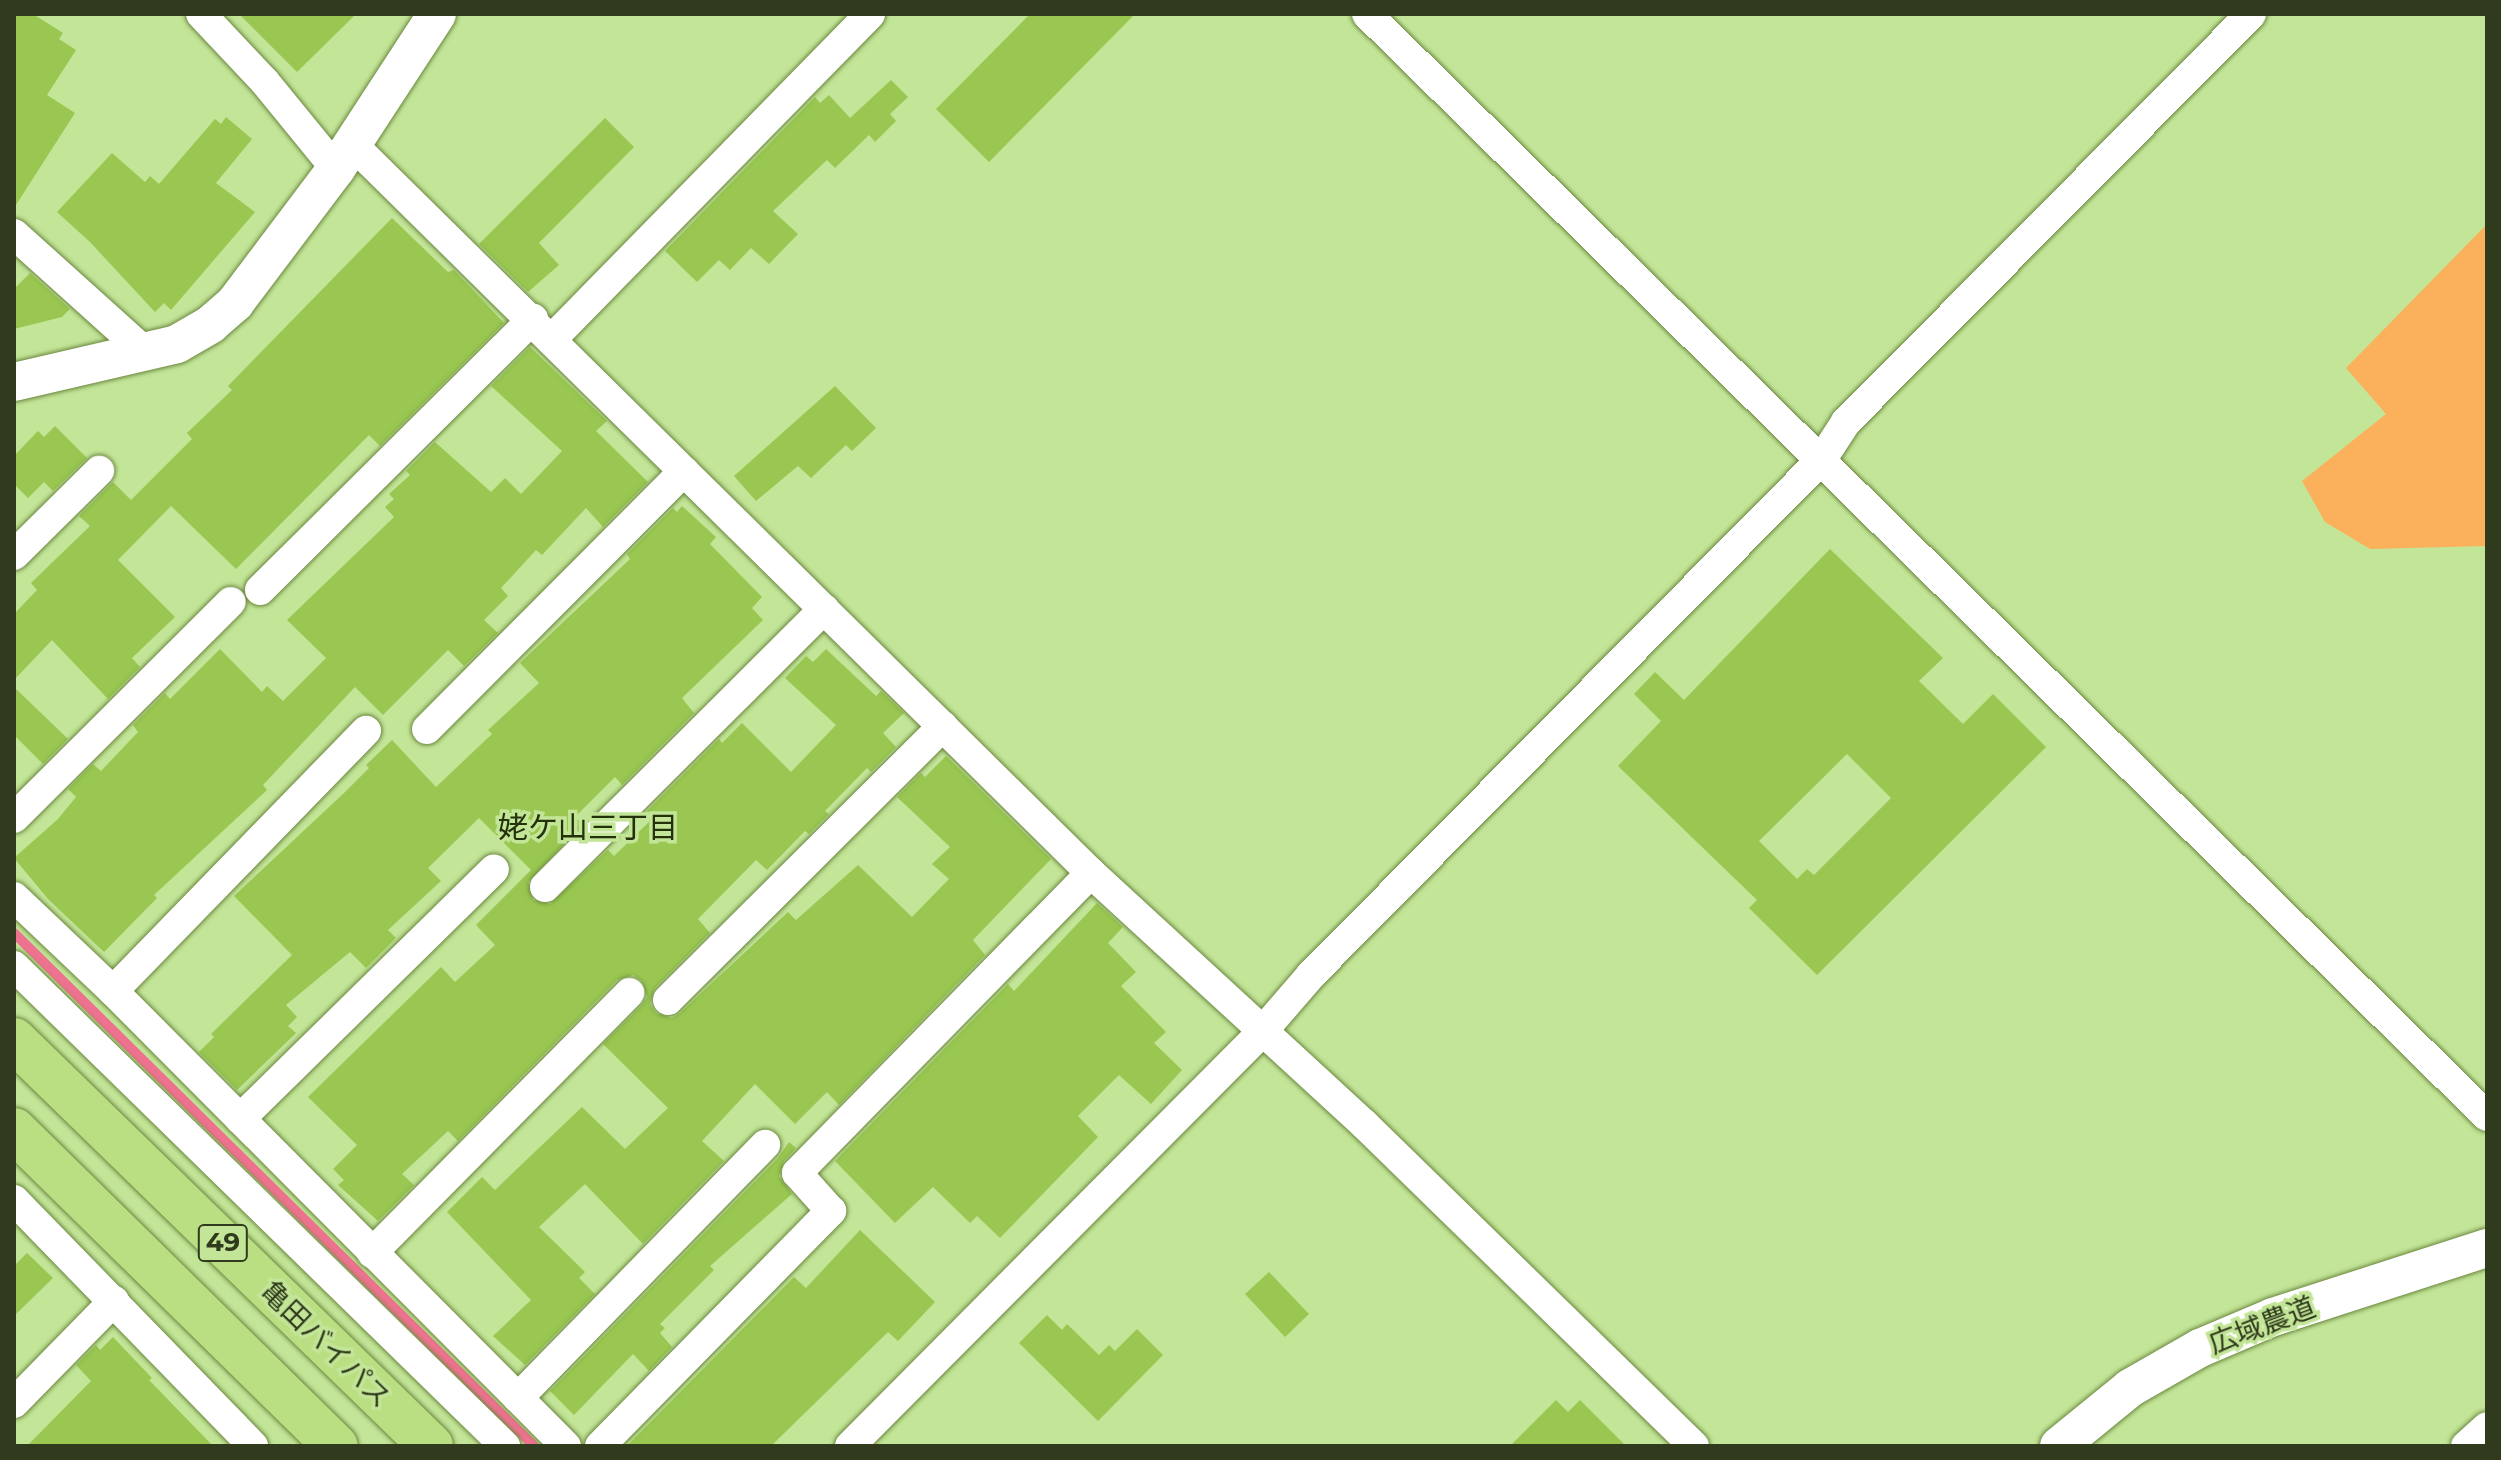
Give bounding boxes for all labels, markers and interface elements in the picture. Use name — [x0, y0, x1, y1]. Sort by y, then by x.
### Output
district label: 姥ケ山三丁目 — [498, 810, 678, 846]
road number: 49 — [197, 1221, 249, 1265]
street label: 亀田バイパス — [254, 1274, 398, 1414]
street label: 広域農道 — [2204, 1289, 2320, 1361]

